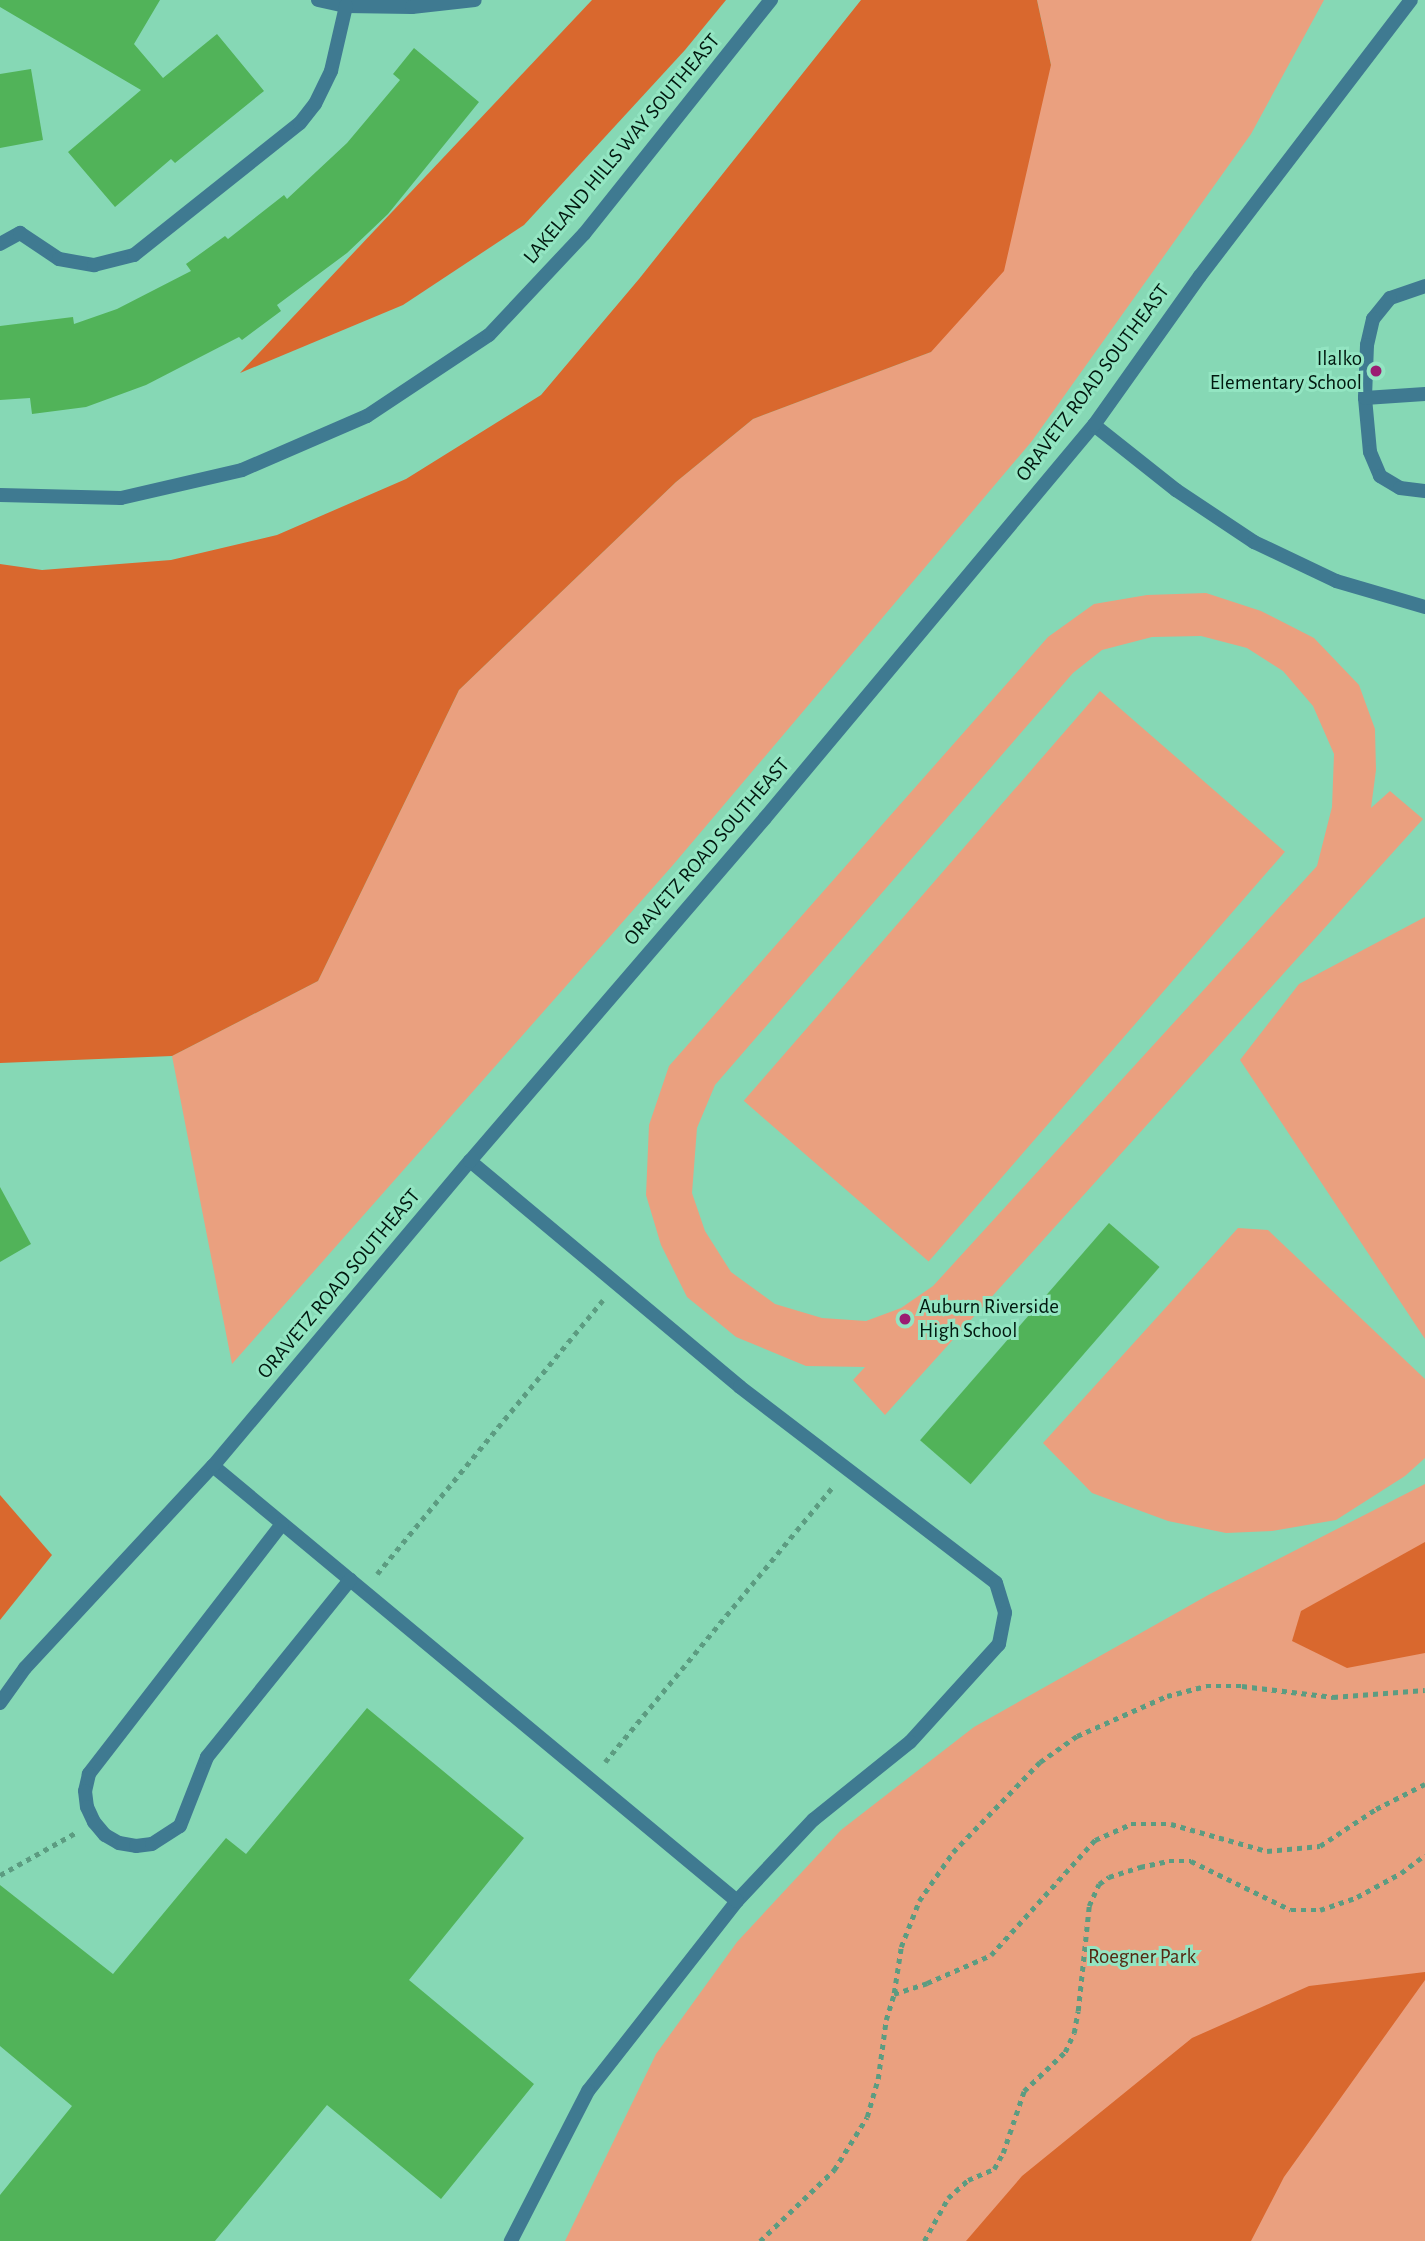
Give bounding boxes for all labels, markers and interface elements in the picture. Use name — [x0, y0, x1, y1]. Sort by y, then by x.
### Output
street label: LAKELAND HILLS WAY SOUTHEAST — [518, 29, 726, 269]
street label: ORAVETZ ROAD SOUTHEAST — [1011, 279, 1175, 487]
place label: Ilalko Elementary School — [1210, 346, 1362, 396]
marker: Ilalko Elementary School — [1368, 363, 1384, 379]
street label: ORAVETZ ROAD SOUTHEAST — [619, 753, 795, 951]
street label: ORAVETZ ROAD SOUTHEAST — [252, 1184, 426, 1384]
place label: Auburn Riverside High School — [919, 1294, 1059, 1344]
marker: Auburn Riverside High School — [897, 1311, 913, 1327]
park label: Roegner Park — [1088, 1944, 1196, 1970]

